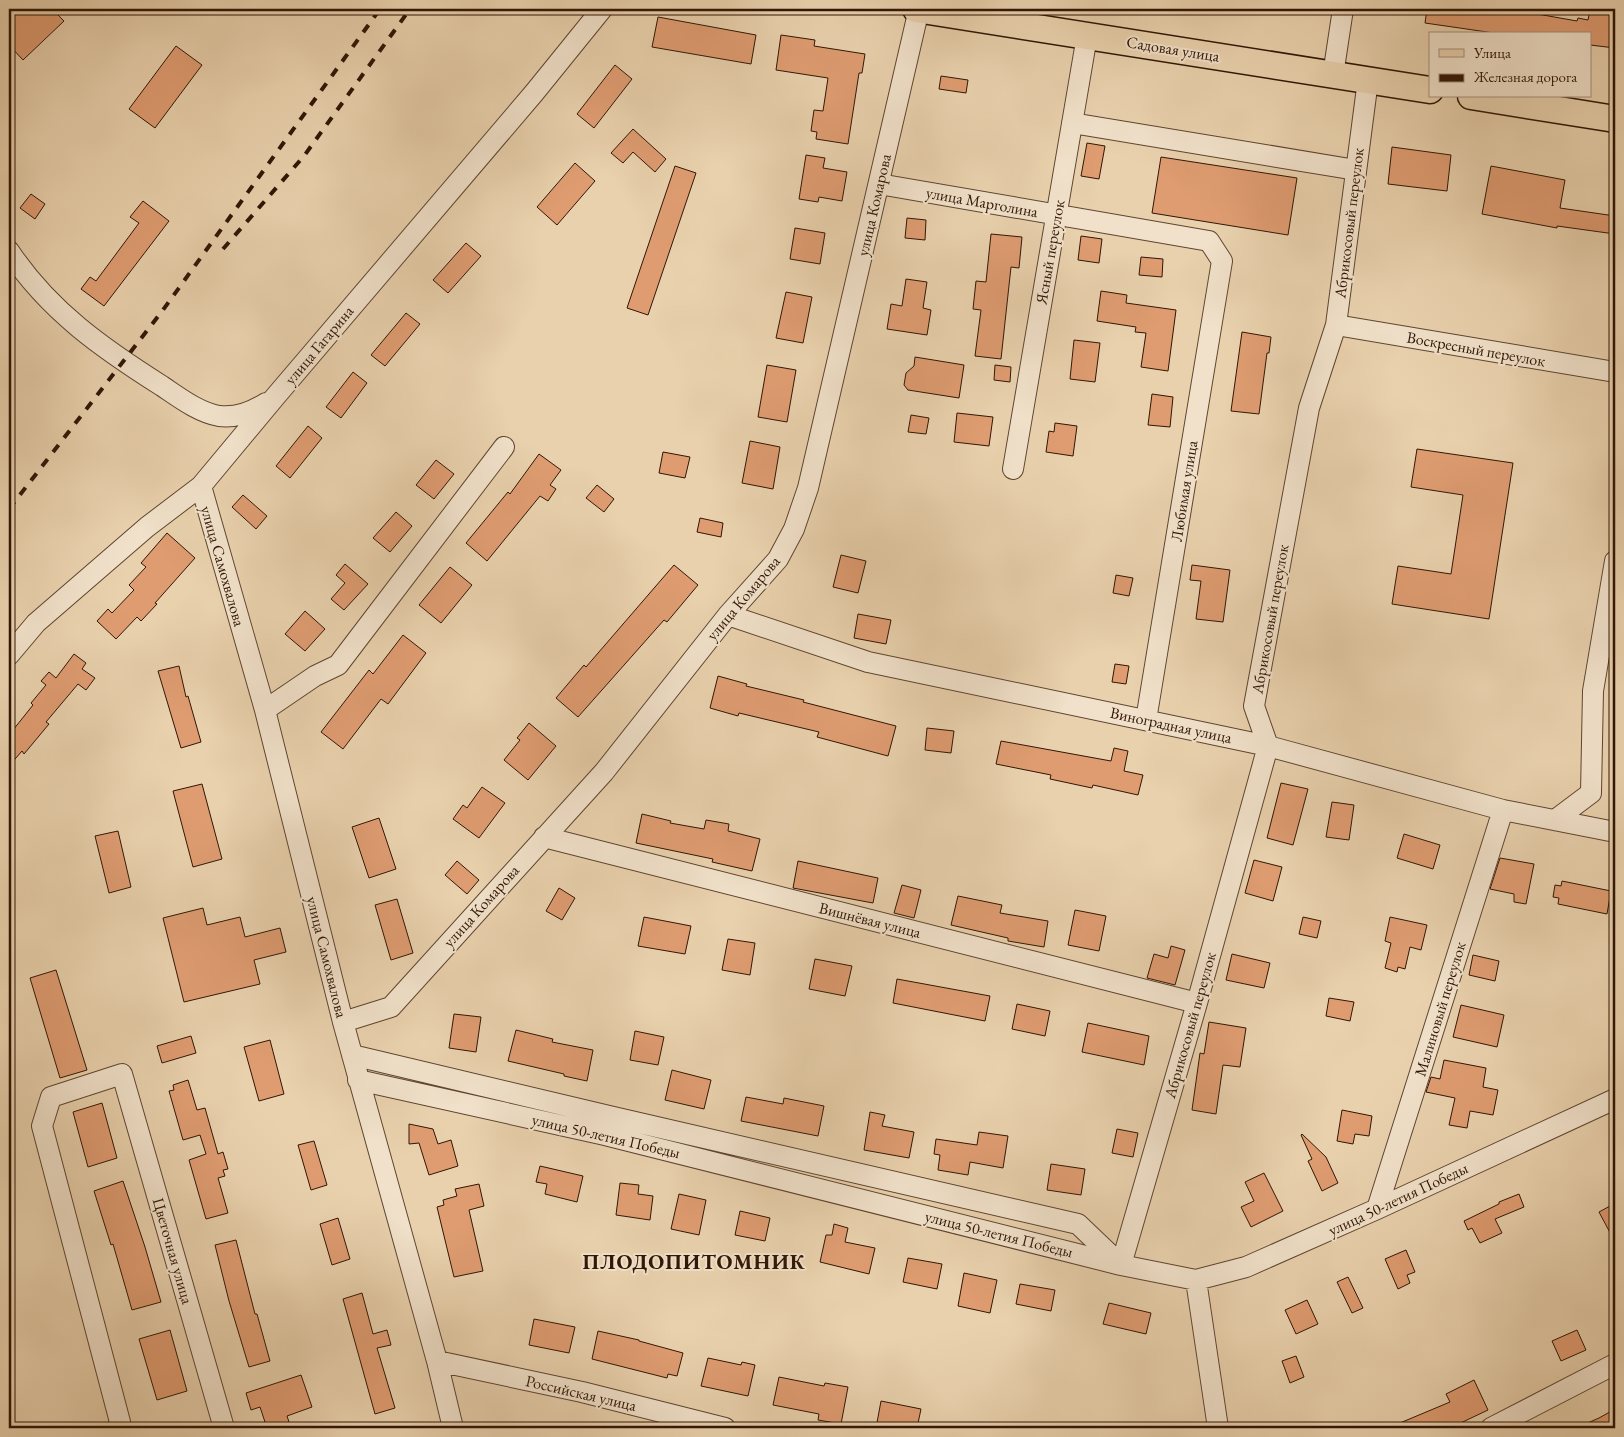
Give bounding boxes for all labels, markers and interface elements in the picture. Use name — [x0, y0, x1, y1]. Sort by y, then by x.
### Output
street label: Садовая улица — [1125, 31, 1222, 67]
legend — [1429, 32, 1592, 98]
text: Улица — [1473, 43, 1511, 62]
text: Железная дорога — [1473, 67, 1577, 86]
street label: Абрикосовый переулок — [1329, 146, 1369, 300]
street label: улица Комарова — [852, 151, 896, 258]
street label: улица Марголина — [924, 182, 1040, 222]
street label: Ясный переулок — [1030, 198, 1070, 307]
street label: улица Гагарина — [280, 301, 359, 389]
street label: Воскресный переулок — [1405, 326, 1547, 372]
street label: Любимая улица — [1166, 438, 1202, 543]
street label: улица Самохвалова — [196, 503, 250, 629]
street label: Абрикосовый переулок — [1246, 542, 1294, 696]
street label: улица Комарова — [701, 551, 785, 645]
street label: Виноградная улица — [1108, 702, 1234, 748]
street label: улица Комарова — [438, 860, 524, 952]
street label: улица Самохвалова — [302, 894, 352, 1021]
street label: Вишнёвая улица — [817, 897, 924, 943]
street label: Малиновый переулок — [1410, 939, 1471, 1079]
street label: Абрикосовый переулок — [1159, 949, 1221, 1102]
street label: улица 50-летия Победы — [530, 1109, 682, 1163]
street label: улица 50-летия Победы — [1325, 1157, 1471, 1241]
street label: Цветочная улица — [148, 1195, 198, 1307]
street label: улица 50-летия Победы — [923, 1205, 1075, 1263]
district label: ПЛОДОПИТОМНИК — [582, 1248, 806, 1275]
street label: Российская улица — [524, 1370, 639, 1416]

